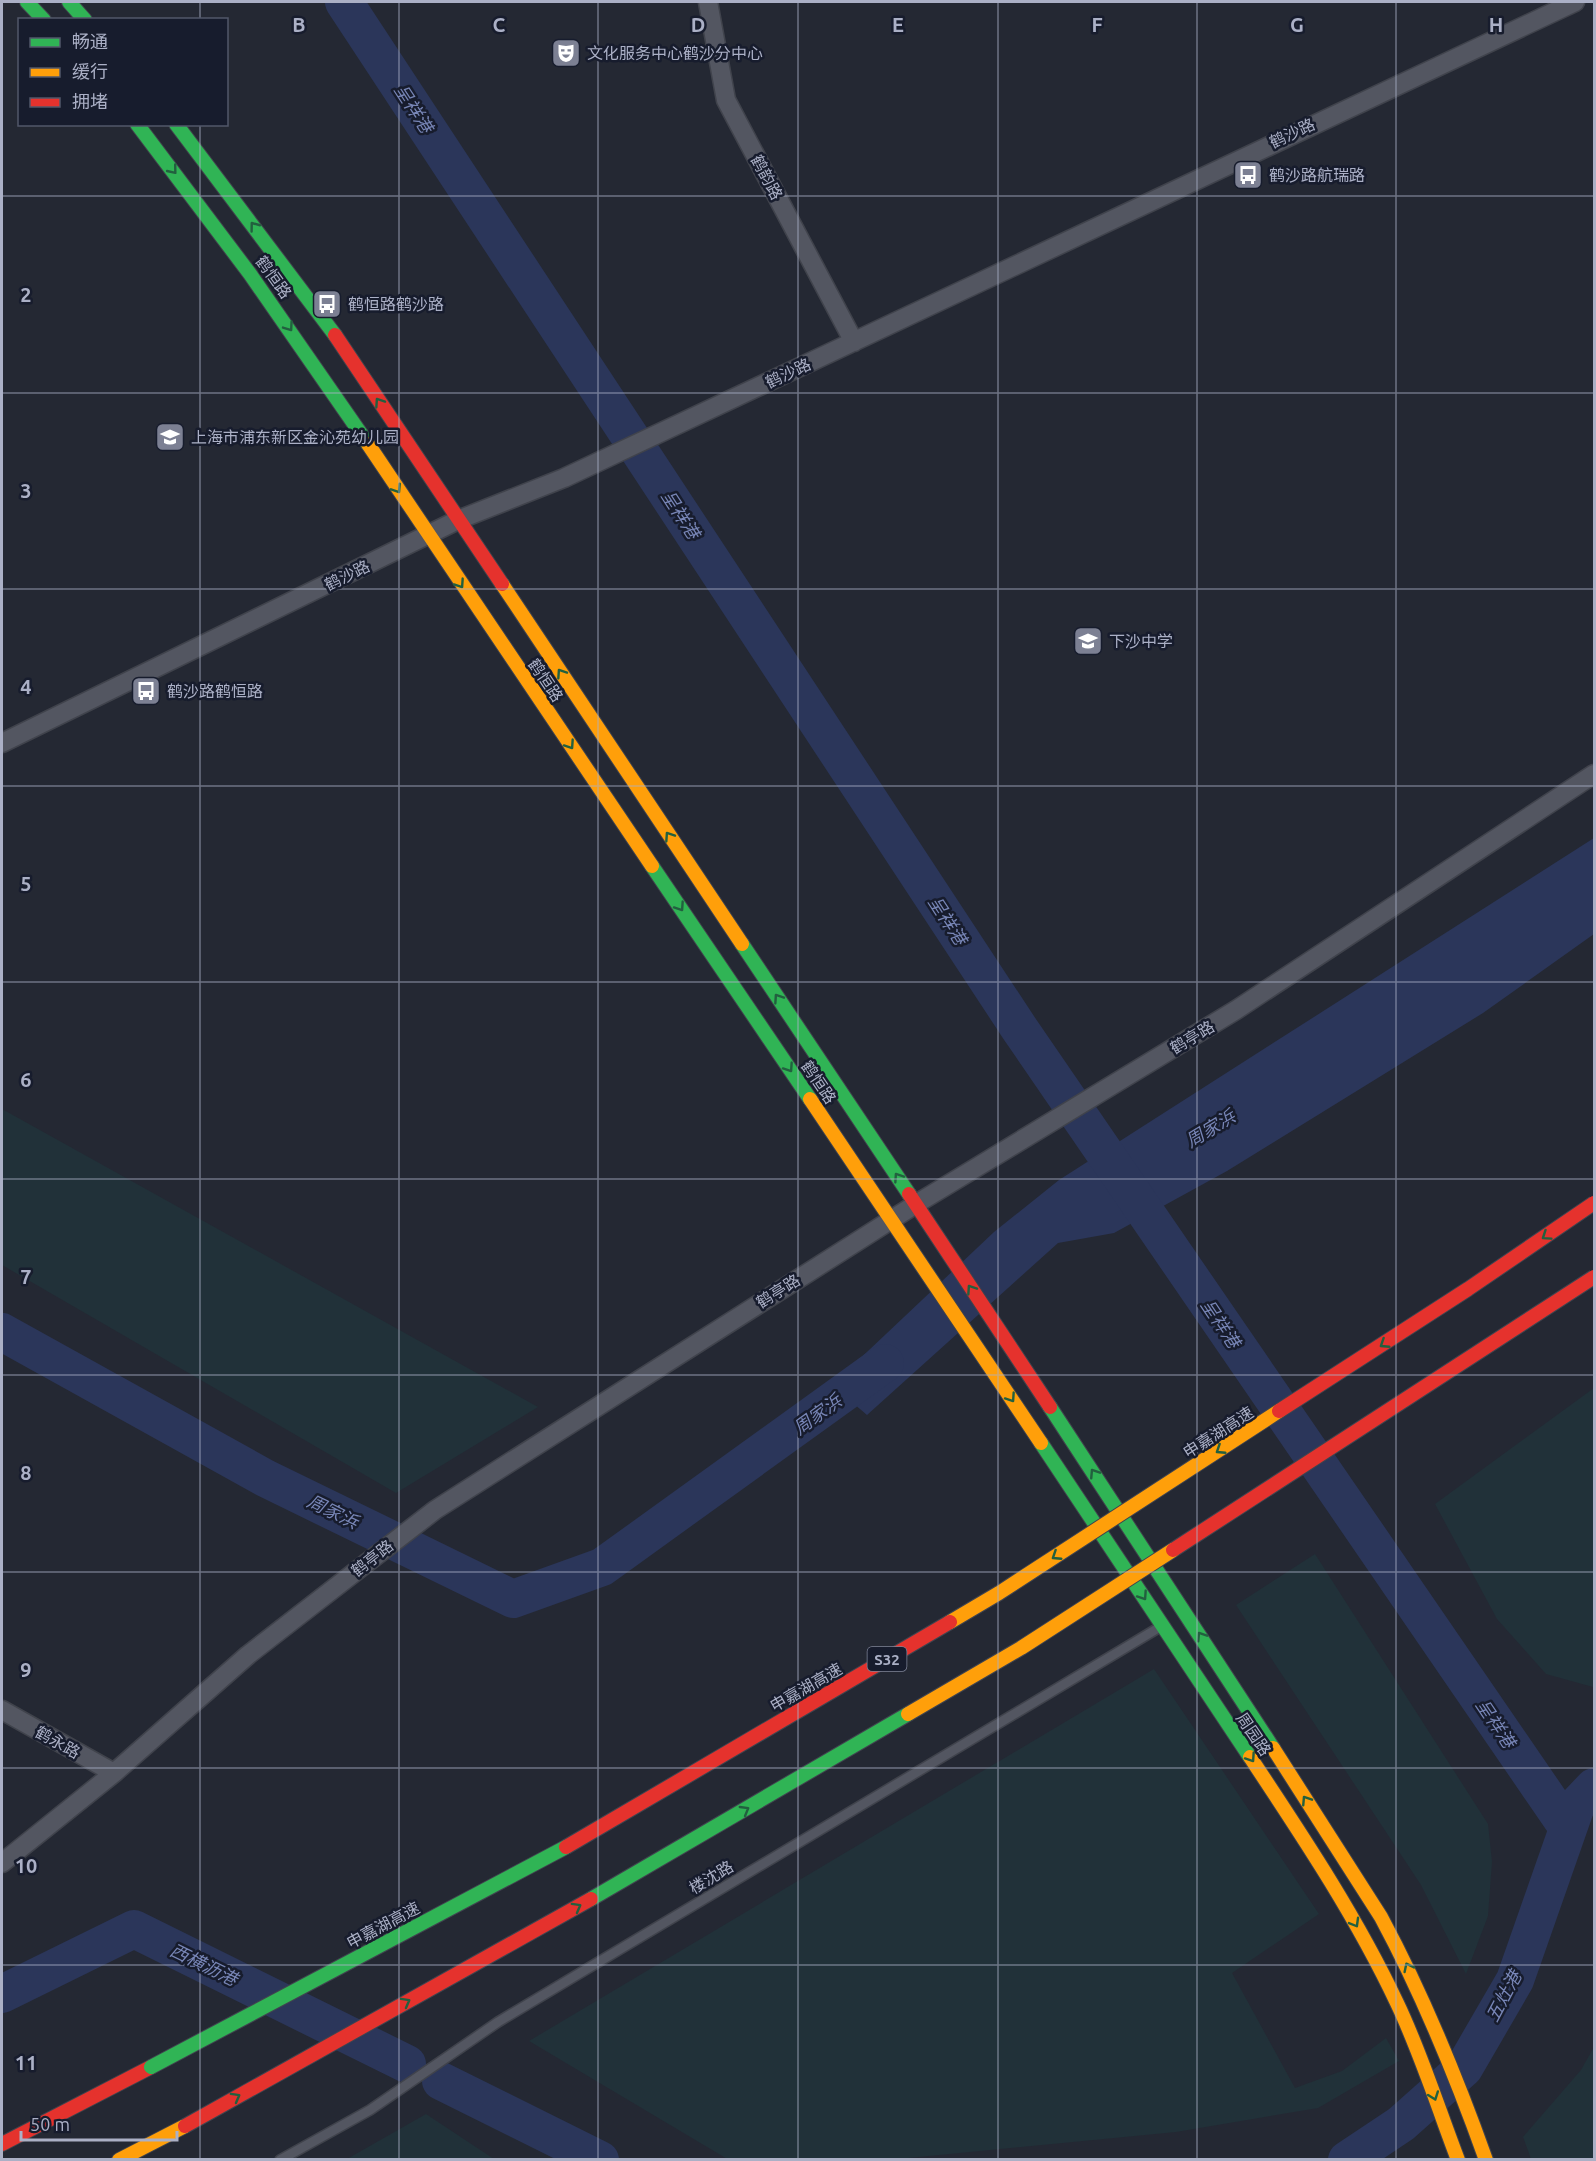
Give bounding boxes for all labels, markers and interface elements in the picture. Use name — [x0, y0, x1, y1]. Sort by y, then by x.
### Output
text: B — [292, 13, 306, 36]
text: C — [493, 13, 506, 36]
text: D — [691, 13, 705, 36]
text: E — [892, 13, 904, 36]
text: F — [1091, 13, 1103, 36]
text: G — [1290, 13, 1304, 36]
text: H — [1489, 13, 1503, 36]
legend — [18, 18, 228, 126]
text: 畅通 — [72, 31, 108, 51]
theatre icon: 文化服务中心鹤沙分中心 — [550, 37, 582, 69]
place label: 文化服务中心鹤沙分中心 — [587, 44, 763, 62]
text: 缓行 — [72, 61, 108, 81]
water label: 呈祥港 — [391, 80, 439, 139]
text: 拥堵 — [72, 91, 108, 111]
street label: 鹤沙路 — [1266, 115, 1318, 151]
street label: 鹤韵路 — [748, 152, 786, 202]
bus stop icon: 鹤沙路航瑞路 — [1232, 159, 1264, 191]
one-way arrow — [166, 163, 177, 174]
place label: 鹤沙路航瑞路 — [1269, 166, 1365, 184]
one-way arrow — [250, 221, 261, 232]
street label: 鹤恒路 — [253, 252, 295, 302]
text: 2 — [20, 283, 32, 306]
bus stop icon: 鹤恒路鹤沙路 — [311, 288, 343, 320]
place label: 鹤恒路鹤沙路 — [348, 295, 444, 313]
one-way arrow — [282, 320, 293, 331]
street label: 鹤沙路 — [762, 355, 814, 391]
one-way arrow — [375, 397, 386, 408]
school or university icon: 上海市浦东新区金沁苑幼儿园 — [154, 421, 186, 453]
place label: 上海市浦东新区金沁苑幼儿园 — [191, 428, 399, 446]
text: 3 — [20, 479, 32, 502]
one-way arrow — [390, 483, 401, 494]
water label: 呈祥港 — [658, 486, 706, 545]
street label: 鹤沙路 — [321, 556, 373, 594]
one-way arrow — [453, 578, 464, 589]
school or university icon: 下沙中学 — [1072, 625, 1104, 657]
place label: 下沙中学 — [1109, 632, 1173, 650]
street label: 鹤恒路 — [525, 655, 567, 705]
one-way arrow — [557, 669, 568, 680]
text: 4 — [20, 675, 32, 698]
bus stop icon: 鹤沙路鹤恒路 — [130, 675, 162, 707]
place label: 鹤沙路鹤恒路 — [167, 682, 263, 700]
one-way arrow — [563, 739, 574, 750]
one-way arrow — [666, 831, 677, 842]
text: 5 — [20, 872, 32, 895]
water label: 呈祥港 — [925, 892, 973, 951]
one-way arrow — [673, 900, 684, 911]
one-way arrow — [774, 993, 785, 1004]
street label: 鹤亭路 — [1167, 1017, 1217, 1057]
street label: 鹤恒路 — [798, 1057, 840, 1107]
one-way arrow — [782, 1061, 793, 1072]
text: 6 — [20, 1068, 32, 1091]
water label: 周家浜 — [1182, 1104, 1240, 1150]
one-way arrow — [894, 1173, 905, 1184]
one-way arrow — [1542, 1229, 1553, 1240]
text: 7 — [20, 1265, 32, 1288]
street label: 鹤亭路 — [753, 1271, 803, 1311]
one-way arrow — [967, 1284, 978, 1295]
water label: 呈祥港 — [1198, 1295, 1246, 1353]
one-way arrow — [1379, 1337, 1390, 1348]
water label: 周家浜 — [789, 1389, 846, 1438]
one-way arrow — [1004, 1392, 1015, 1403]
street label: 申嘉湖高速 — [1180, 1403, 1256, 1461]
one-way arrow — [1216, 1443, 1227, 1454]
text: 8 — [20, 1461, 32, 1484]
one-way arrow — [1090, 1469, 1101, 1480]
water label: 周家浜 — [304, 1490, 363, 1533]
street label: 鹤亭路 — [348, 1536, 396, 1580]
one-way arrow — [1052, 1549, 1063, 1560]
one-way arrow — [1136, 1589, 1147, 1600]
one-way arrow — [1197, 1632, 1209, 1642]
road number: S32 — [868, 1647, 906, 1671]
text: 9 — [20, 1658, 32, 1681]
street label: 申嘉湖高速 — [767, 1659, 845, 1715]
water label: 呈祥港 — [1473, 1695, 1521, 1753]
street label: 周园路 — [1233, 1709, 1275, 1759]
street label: 鹤永路 — [33, 1722, 83, 1762]
one-way arrow — [1243, 1752, 1255, 1762]
one-way arrow — [1303, 1796, 1314, 1807]
one-way arrow — [739, 1805, 749, 1817]
text: 10 — [15, 1854, 37, 1877]
street label: 楼沈路 — [686, 1857, 736, 1897]
street label: 申嘉湖高速 — [343, 1898, 423, 1952]
one-way arrow — [570, 1903, 581, 1915]
one-way arrow — [1348, 1917, 1359, 1927]
water label: 西横沥港 — [167, 1939, 243, 1990]
one-way arrow — [1403, 1962, 1415, 1973]
water label: 五灶港 — [1481, 1965, 1526, 2025]
one-way arrow — [400, 1998, 410, 2010]
text: 11 — [15, 2051, 37, 2074]
one-way arrow — [1427, 2090, 1440, 2101]
one-way arrow — [230, 2093, 240, 2104]
scale bar — [21, 2104, 177, 2142]
text: 50 m — [30, 2114, 70, 2134]

